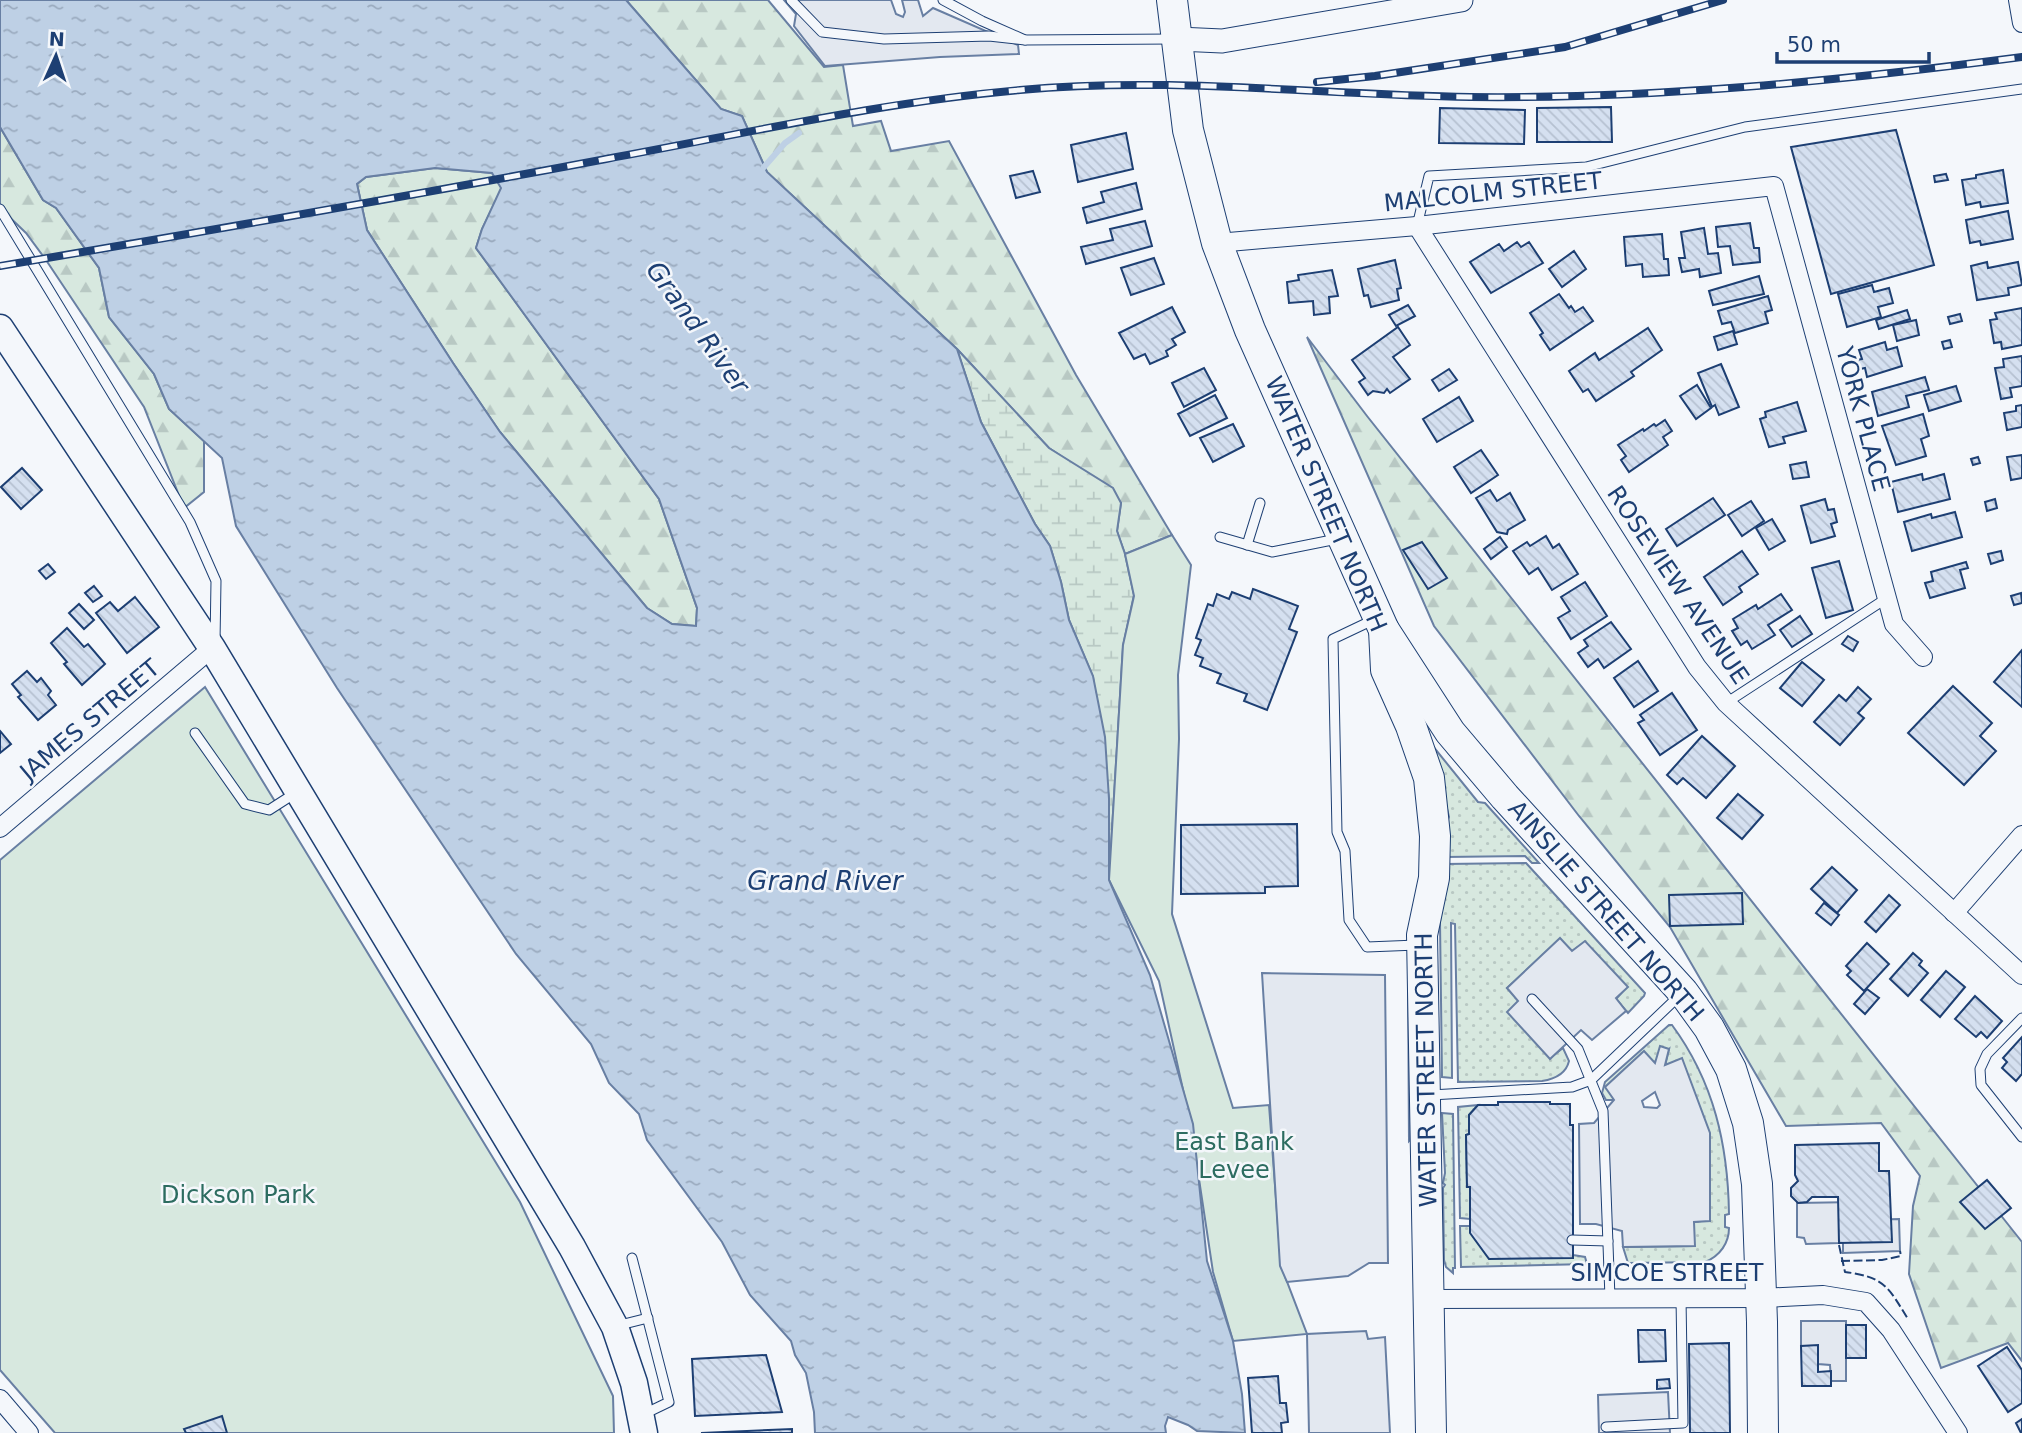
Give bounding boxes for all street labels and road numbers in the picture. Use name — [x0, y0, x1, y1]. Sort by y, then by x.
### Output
street label: MALCOLM STREET — [1382, 167, 1604, 217]
street label: YORK PLACE — [1830, 343, 1896, 494]
street label: WATER STREET NORTH — [1259, 372, 1393, 636]
street label: ROSEVIEW AVENUE — [1601, 481, 1755, 689]
street label: JAMES STREET — [13, 653, 166, 788]
street label: AINSLIE STREET NORTH — [1502, 795, 1710, 1027]
street label: WATER STREET NORTH — [1410, 932, 1442, 1208]
street label: SIMCOE STREET — [1570, 1259, 1764, 1287]

